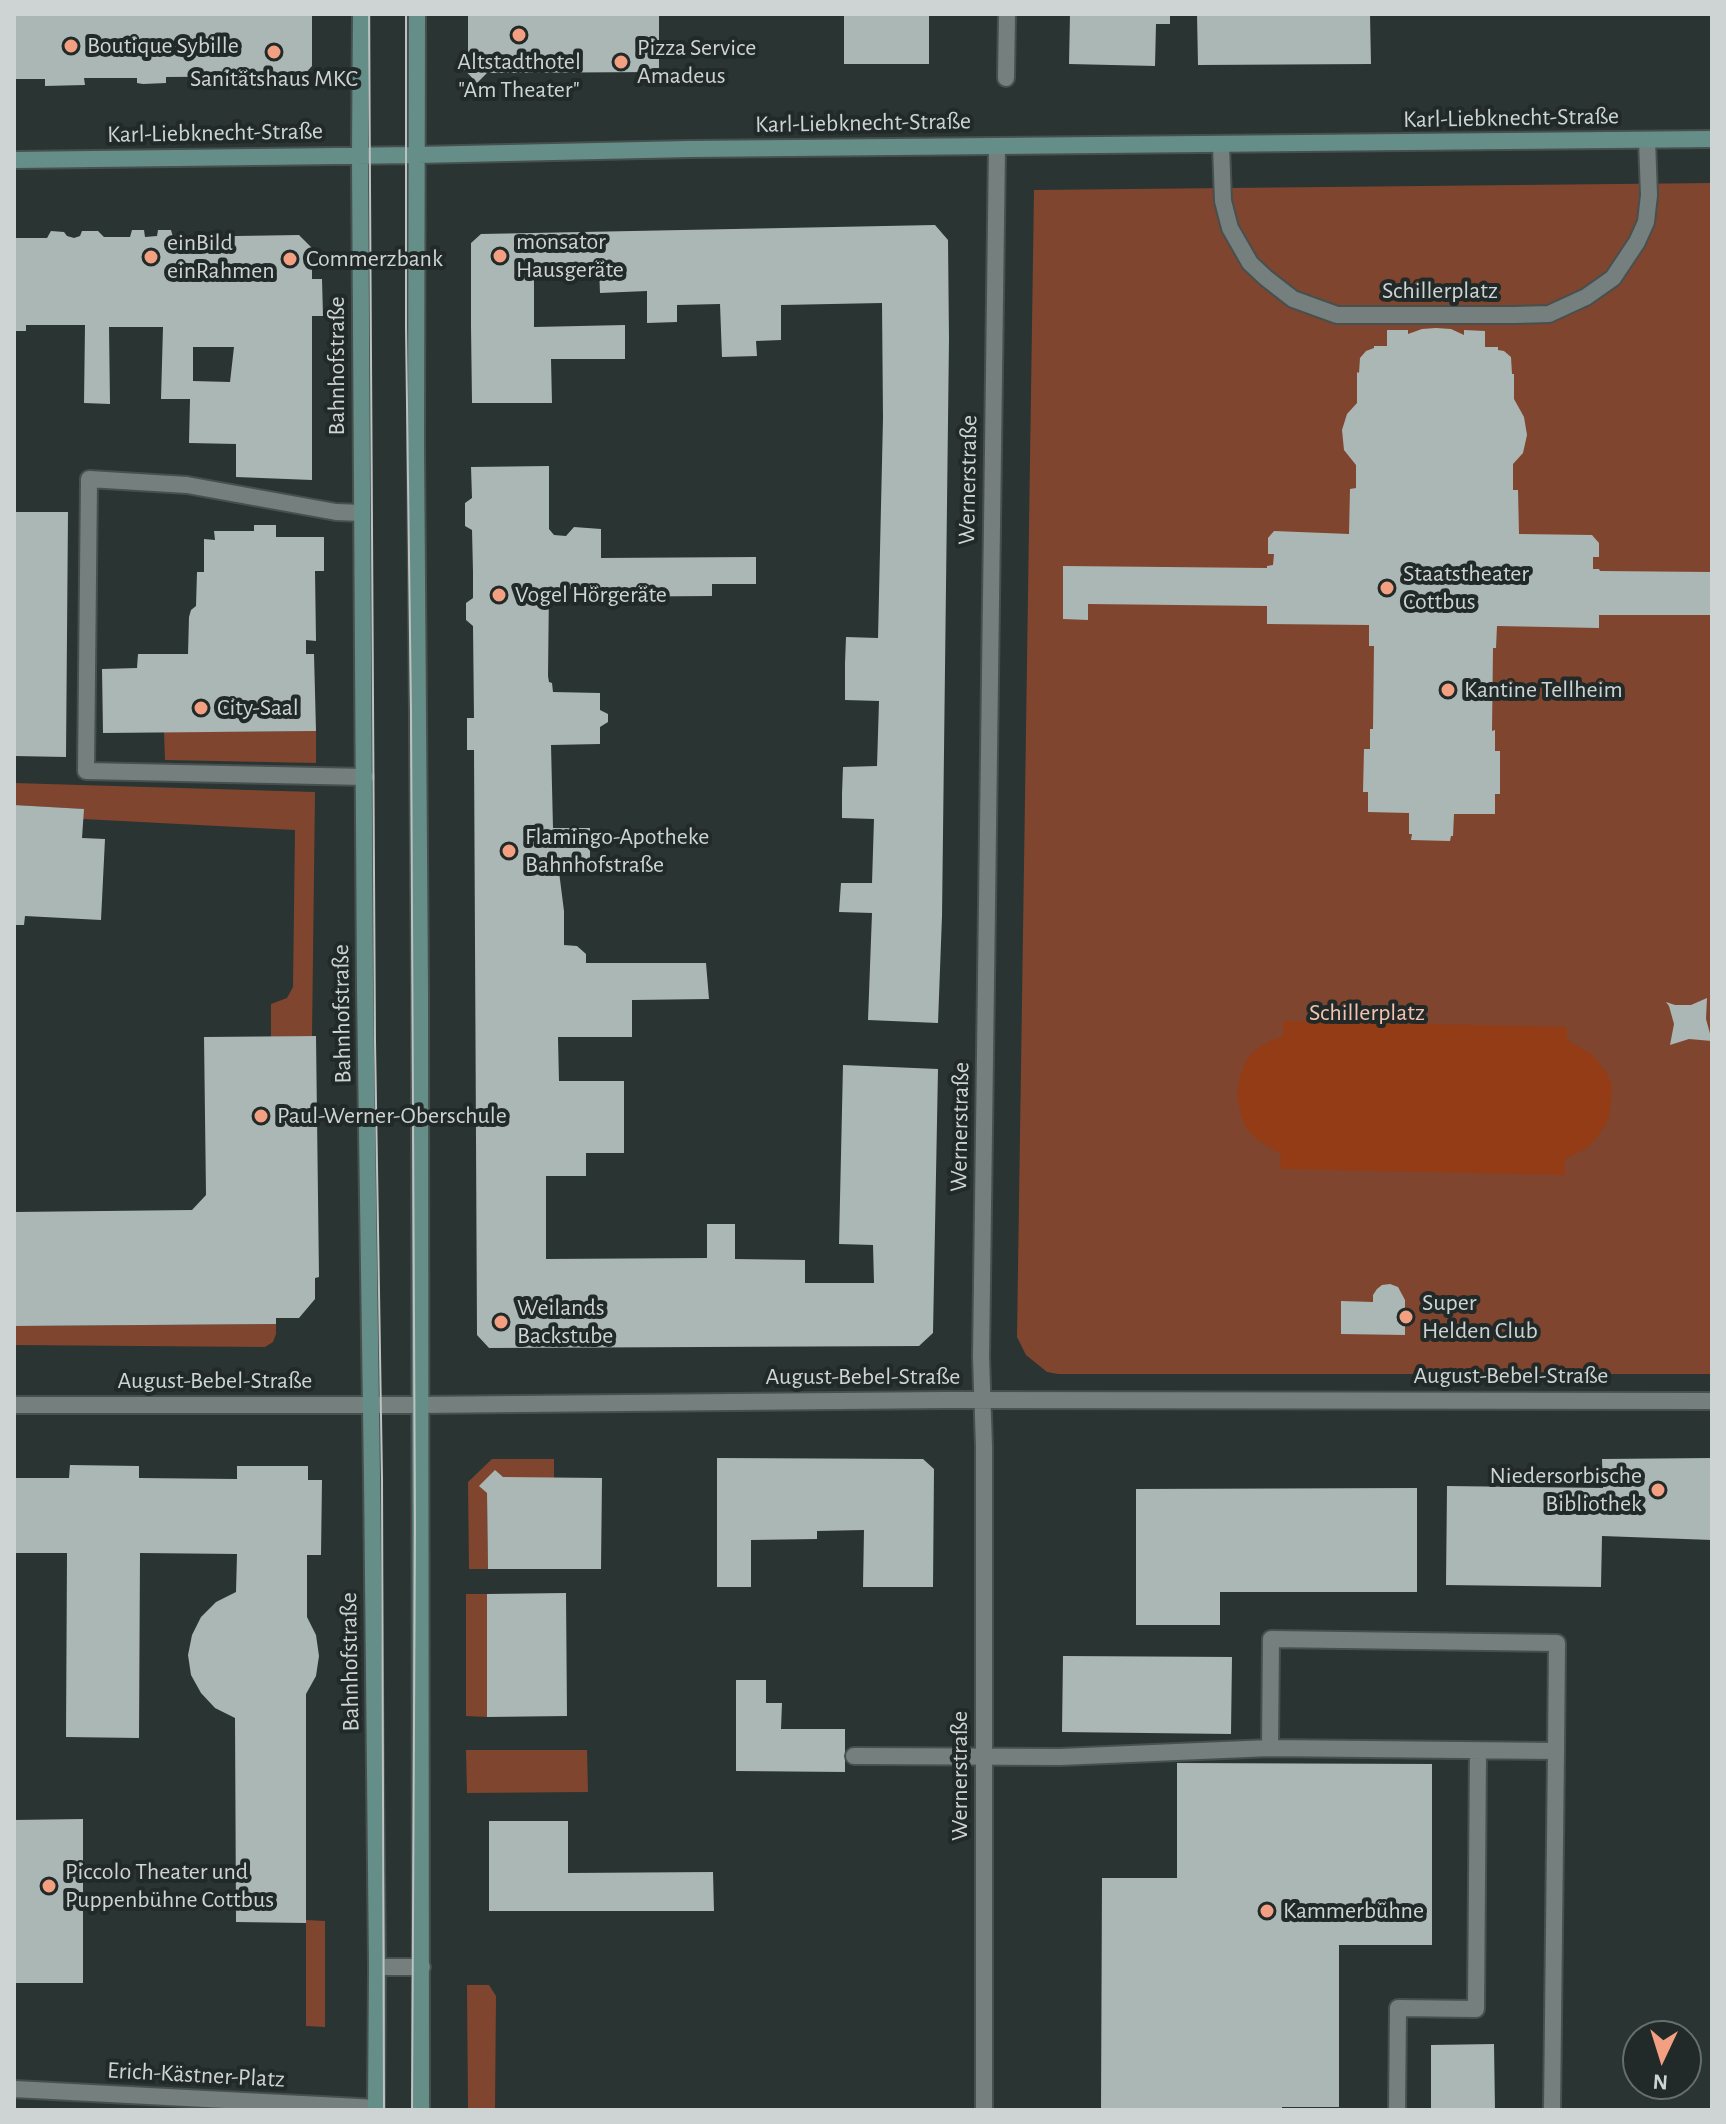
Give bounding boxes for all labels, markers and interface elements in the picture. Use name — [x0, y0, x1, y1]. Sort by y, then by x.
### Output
marker: Altstadthotel "Am Theater" — [510, 26, 528, 44]
place label: Boutique Sybille — [87, 32, 239, 60]
place label: Pizza Service Amadeus — [637, 34, 756, 90]
marker: Boutique Sybille — [62, 37, 80, 55]
marker: Sanitätshaus MKC — [265, 43, 283, 61]
place label: Altstadthotel "Am Theater" — [457, 48, 581, 104]
marker: Pizza Service Amadeus — [612, 53, 630, 71]
place label: Sanitätshaus MKC — [190, 65, 358, 93]
street label: Karl-Liebknecht-Straße — [1403, 102, 1619, 134]
street label: Karl-Liebknecht-Straße — [755, 107, 971, 139]
street label: Karl-Liebknecht-Straße — [107, 117, 323, 149]
place label: monsator Hausgeräte — [516, 228, 624, 284]
place label: einBild einRahmen — [167, 229, 275, 285]
place label: Commerzbank — [306, 245, 443, 273]
marker: monsator Hausgeräte — [491, 247, 509, 265]
marker: einBild einRahmen — [142, 248, 160, 266]
marker: Commerzbank — [281, 250, 299, 268]
street label: Schillerplatz — [1382, 277, 1498, 305]
street label: Bahnhofstraße — [323, 296, 351, 436]
street label: Wernerstraße — [952, 415, 984, 545]
place label: Staatstheater Cottbus — [1403, 560, 1529, 616]
marker: Staatstheater Cottbus — [1378, 579, 1396, 597]
place label: Vogel Hörgeräte — [515, 581, 667, 609]
marker: Vogel Hörgeräte — [490, 586, 508, 604]
place label: Kantine Tellheim — [1464, 676, 1623, 704]
marker: Kantine Tellheim — [1439, 681, 1457, 699]
place label: City-Saal — [217, 694, 299, 722]
marker: City-Saal — [192, 699, 210, 717]
place label: Flamingo-Apotheke Bahnhofstraße — [525, 823, 709, 879]
marker: Flamingo-Apotheke Bahnhofstraße — [500, 842, 518, 860]
street label: Bahnhofstraße — [326, 944, 358, 1084]
park label: Schillerplatz — [1309, 999, 1425, 1027]
street label: Wernerstraße — [944, 1062, 976, 1192]
place label: Paul-Werner-Oberschule — [277, 1102, 507, 1130]
marker: Paul-Werner-Oberschule — [252, 1107, 270, 1125]
place label: Super Helden Club — [1422, 1289, 1538, 1345]
place label: Weilands Backstube — [517, 1294, 613, 1350]
marker: Super Helden Club — [1397, 1308, 1415, 1326]
marker: Weilands Backstube — [492, 1313, 510, 1331]
street label: August-Bebel-Straße — [1414, 1362, 1608, 1390]
street label: August-Bebel-Straße — [766, 1363, 960, 1391]
street label: August-Bebel-Straße — [118, 1367, 312, 1395]
place label: Niedersorbische Bibliothek — [1489, 1462, 1642, 1518]
marker: Niedersorbische Bibliothek — [1649, 1481, 1667, 1499]
street label: Bahnhofstraße — [334, 1592, 366, 1732]
street label: Wernerstraße — [946, 1711, 974, 1841]
place label: Piccolo Theater und Puppenbühne Cottbus — [65, 1858, 274, 1914]
marker: Piccolo Theater und Puppenbühne Cottbus — [40, 1877, 58, 1895]
place label: Kammerbühne — [1283, 1897, 1424, 1925]
marker: Kammerbühne — [1258, 1902, 1276, 1920]
north arrow — [1622, 2020, 1702, 2100]
street label: Erich-Kästner-Platz — [106, 2056, 286, 2094]
text: N — [1652, 2070, 1669, 2093]

